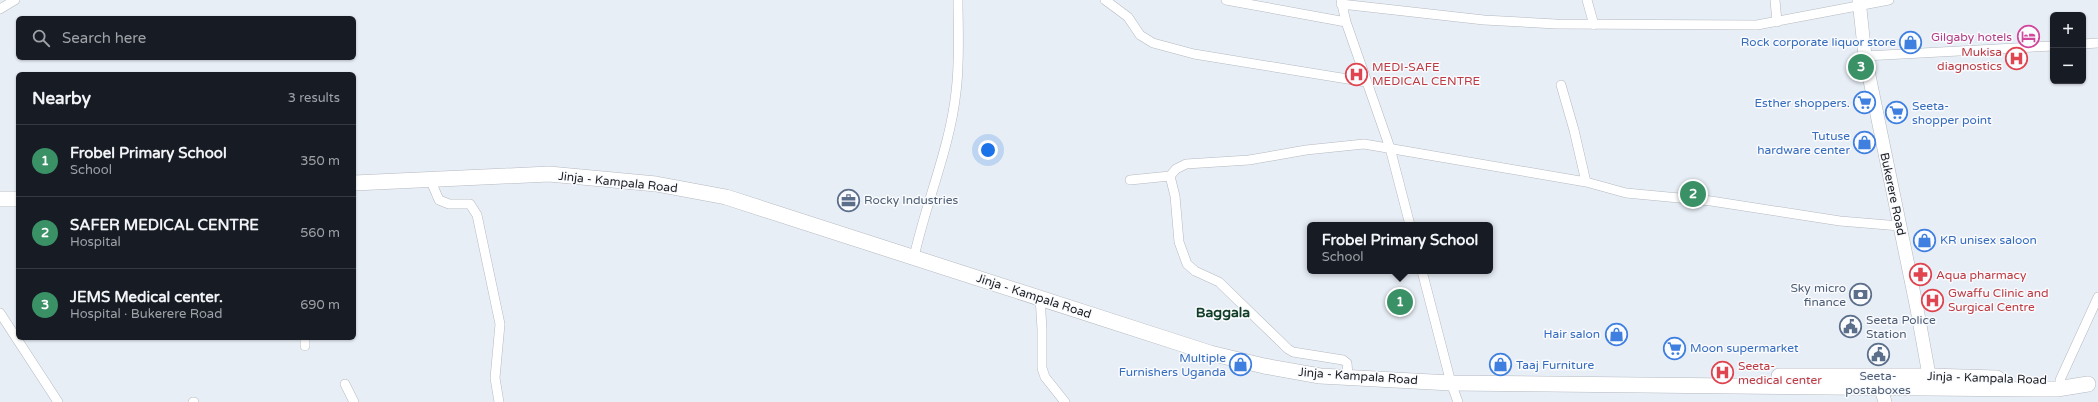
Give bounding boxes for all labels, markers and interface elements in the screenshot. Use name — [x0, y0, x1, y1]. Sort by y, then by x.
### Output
map controls — [2050, 12, 2086, 84]
button: + — [2050, 12, 2086, 48]
search box — [16, 16, 356, 60]
hotel icon: Gilgaby hotels — [2015, 24, 2041, 50]
icon: search — [30, 27, 52, 49]
text: Search here — [62, 29, 146, 47]
shop icon: Rock corporate liquor store — [1898, 29, 1924, 55]
place label: Gilgaby hotels — [1931, 30, 2012, 44]
place label: Rock corporate liquor store — [1741, 35, 1896, 49]
place label: Mukisa diagnostics — [1937, 45, 2002, 73]
hospital icon: Mukisa diagnostics — [2004, 46, 2030, 72]
button: − — [2050, 48, 2086, 84]
pin: 3 — [1848, 52, 1874, 82]
place label: MEDI-SAFE MEDICAL CENTRE — [1372, 60, 1480, 88]
hospital icon: MEDI-SAFE MEDICAL CENTRE — [1343, 61, 1369, 87]
text: Nearby — [32, 88, 91, 109]
text: 3 results — [288, 90, 340, 106]
supermarket icon: Esther shoppers. — [1852, 90, 1878, 116]
place label: Esther shoppers. — [1755, 96, 1850, 110]
place label: Seeta- shopper point — [1912, 99, 1992, 127]
supermarket icon: Seeta- shopper point — [1883, 100, 1909, 126]
place label: Tutuse hardware center — [1757, 129, 1850, 157]
shop icon: Tutuse hardware center — [1852, 130, 1878, 156]
your location — [978, 140, 998, 160]
text: Frobel Primary School — [70, 144, 227, 162]
street label: Bukerere Road — [1877, 151, 1909, 237]
text: 1 — [41, 153, 49, 169]
text: 350 m — [300, 153, 340, 169]
text: School — [70, 162, 112, 178]
street label: Jinja - Kampala Road — [558, 169, 678, 195]
pin: 2 — [1680, 179, 1706, 209]
office icon: Rocky Industries — [836, 187, 862, 213]
place label: Rocky Industries — [864, 193, 959, 207]
text: SAFER MEDICAL CENTRE — [70, 216, 259, 234]
popup — [1307, 222, 1493, 274]
text: 2 — [41, 225, 49, 241]
text: 560 m — [300, 225, 340, 241]
shop icon: KR unisex saloon — [1911, 227, 1937, 253]
text: Frobel Primary School — [1322, 231, 1478, 249]
place label: KR unisex saloon — [1940, 233, 2037, 247]
text: Hospital — [70, 234, 121, 250]
text: School — [1322, 249, 1364, 265]
pharmacy icon: Aqua pharmacy — [1907, 262, 1933, 288]
place label: Aqua pharmacy — [1936, 268, 2027, 282]
street label: Jinja - Kampala Road — [975, 271, 1093, 321]
place label: Sky micro finance — [1790, 281, 1846, 309]
bank icon: Sky micro finance — [1848, 282, 1874, 308]
place label: Gwaffu Clinic and Surgical Centre — [1948, 286, 2049, 314]
pin: 1 — [1387, 287, 1413, 317]
hospital icon: Gwaffu Clinic and Surgical Centre — [1919, 287, 1945, 313]
text: JEMS Medical center. — [70, 288, 223, 306]
text: 3 — [41, 297, 49, 313]
text: 690 m — [300, 297, 340, 313]
district label: Baggala — [1196, 304, 1250, 321]
text: Hospital · Bukerere Road — [70, 306, 222, 322]
place label: Seeta Police Station — [1866, 313, 1936, 341]
public building icon: Seeta Police Station — [1838, 314, 1864, 340]
shop icon: Hair salon — [1603, 321, 1629, 347]
place label: Hair salon — [1543, 327, 1600, 341]
supermarket icon: Moon supermarket — [1662, 335, 1688, 361]
place label: Moon supermarket — [1690, 341, 1799, 355]
public building icon: Seeta- postaboxes — [1865, 342, 1891, 368]
place label: Multiple Furnishers Uganda — [1119, 351, 1226, 379]
shop icon: Multiple Furnishers Uganda — [1228, 352, 1254, 378]
shop icon: Taaj Furniture — [1488, 352, 1514, 378]
place label: Taaj Furniture — [1516, 358, 1594, 372]
place label: Seeta- medical center — [1738, 359, 1822, 387]
hospital icon: Seeta- medical center — [1709, 360, 1735, 386]
street label: Jinja - Kampala Road — [1298, 365, 1418, 387]
place label: Seeta- postaboxes — [1845, 369, 1911, 397]
street label: Jinja - Kampala Road — [1927, 369, 2047, 387]

